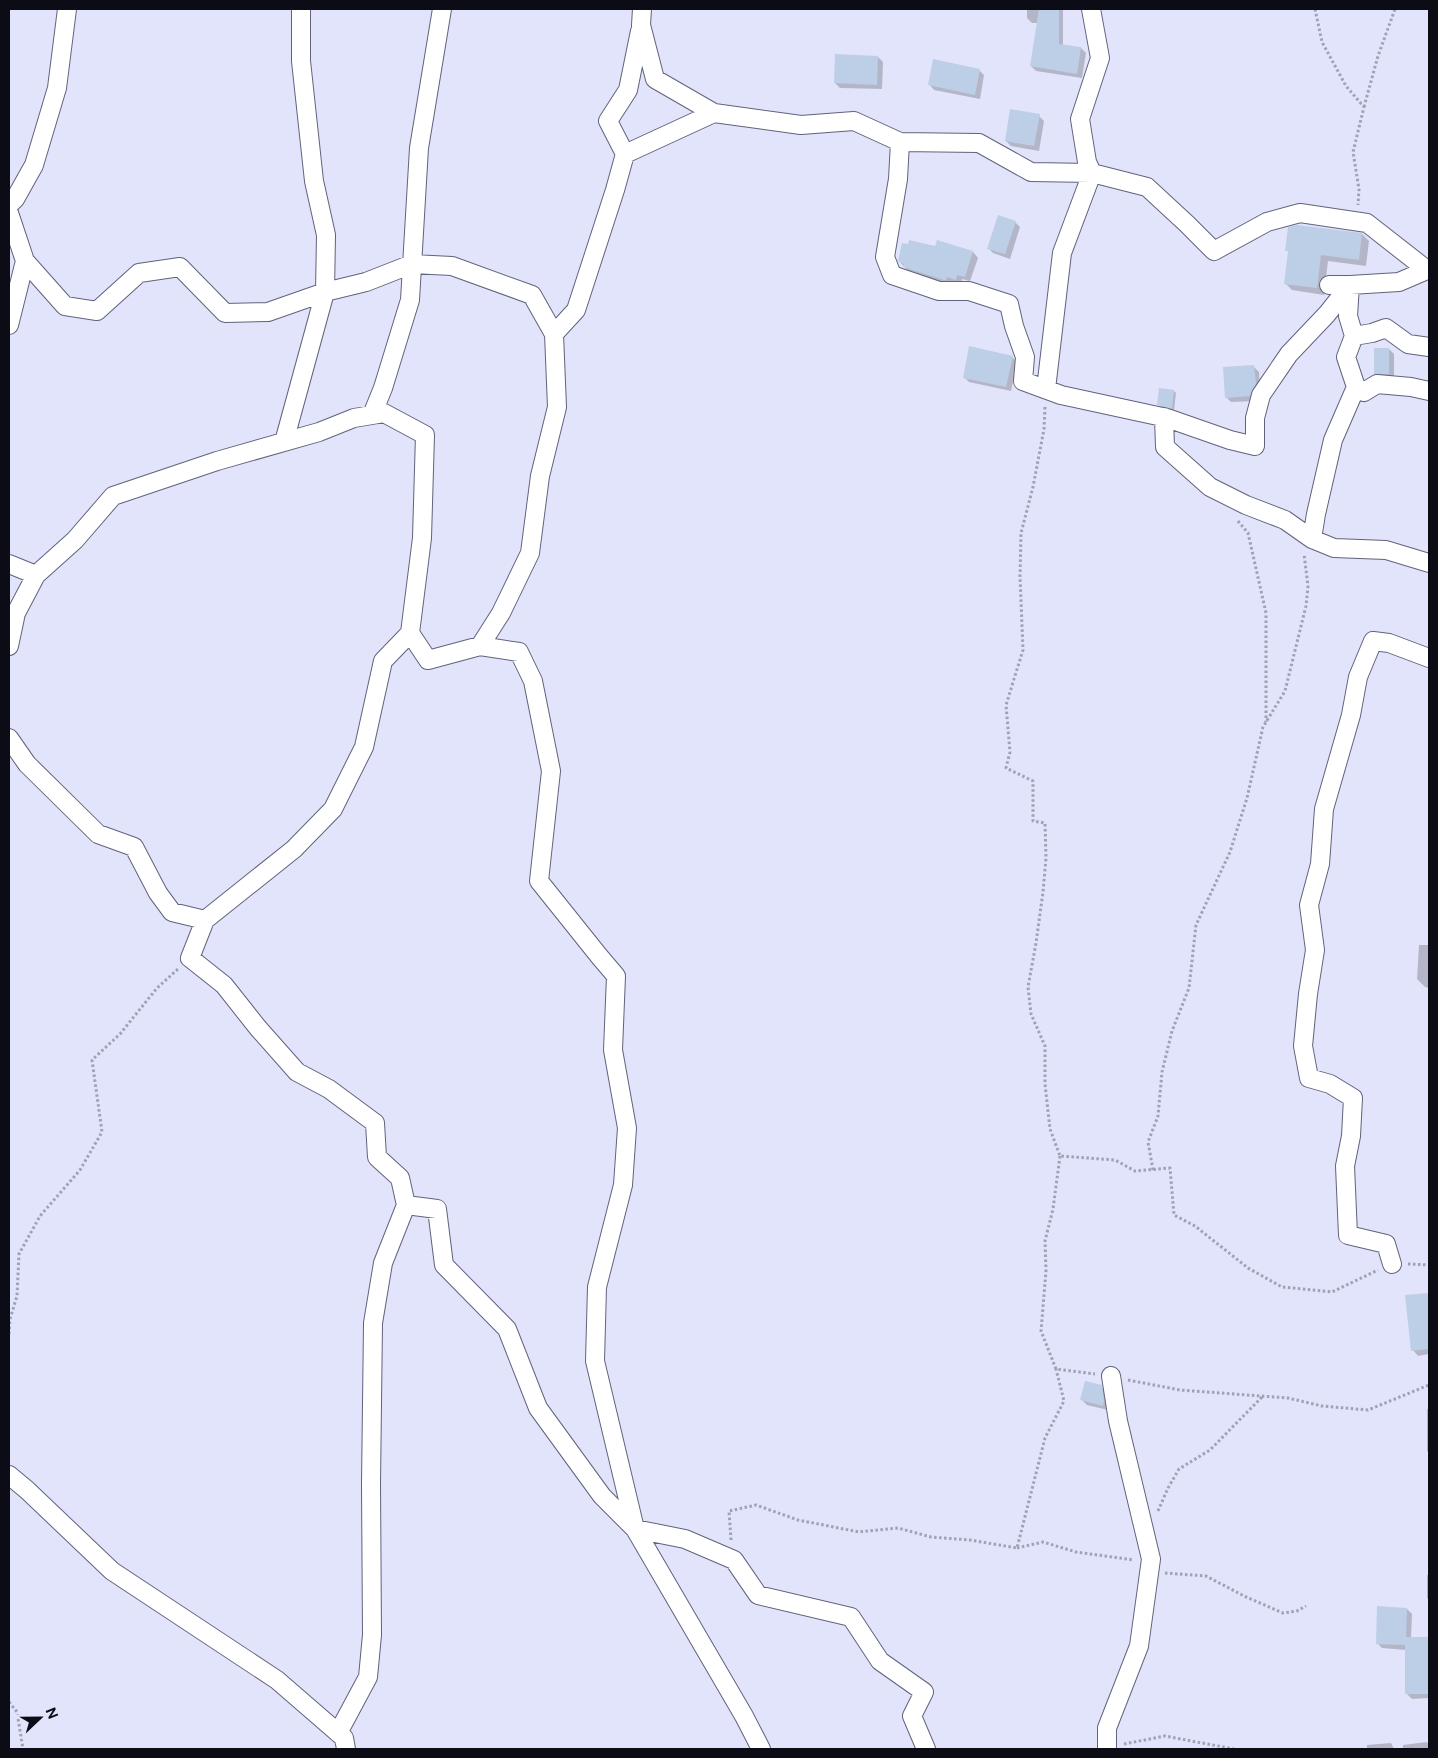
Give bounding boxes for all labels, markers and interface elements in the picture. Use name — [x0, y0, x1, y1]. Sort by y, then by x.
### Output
north arrow — [15, 1693, 65, 1743]
text: N — [43, 1705, 62, 1721]

